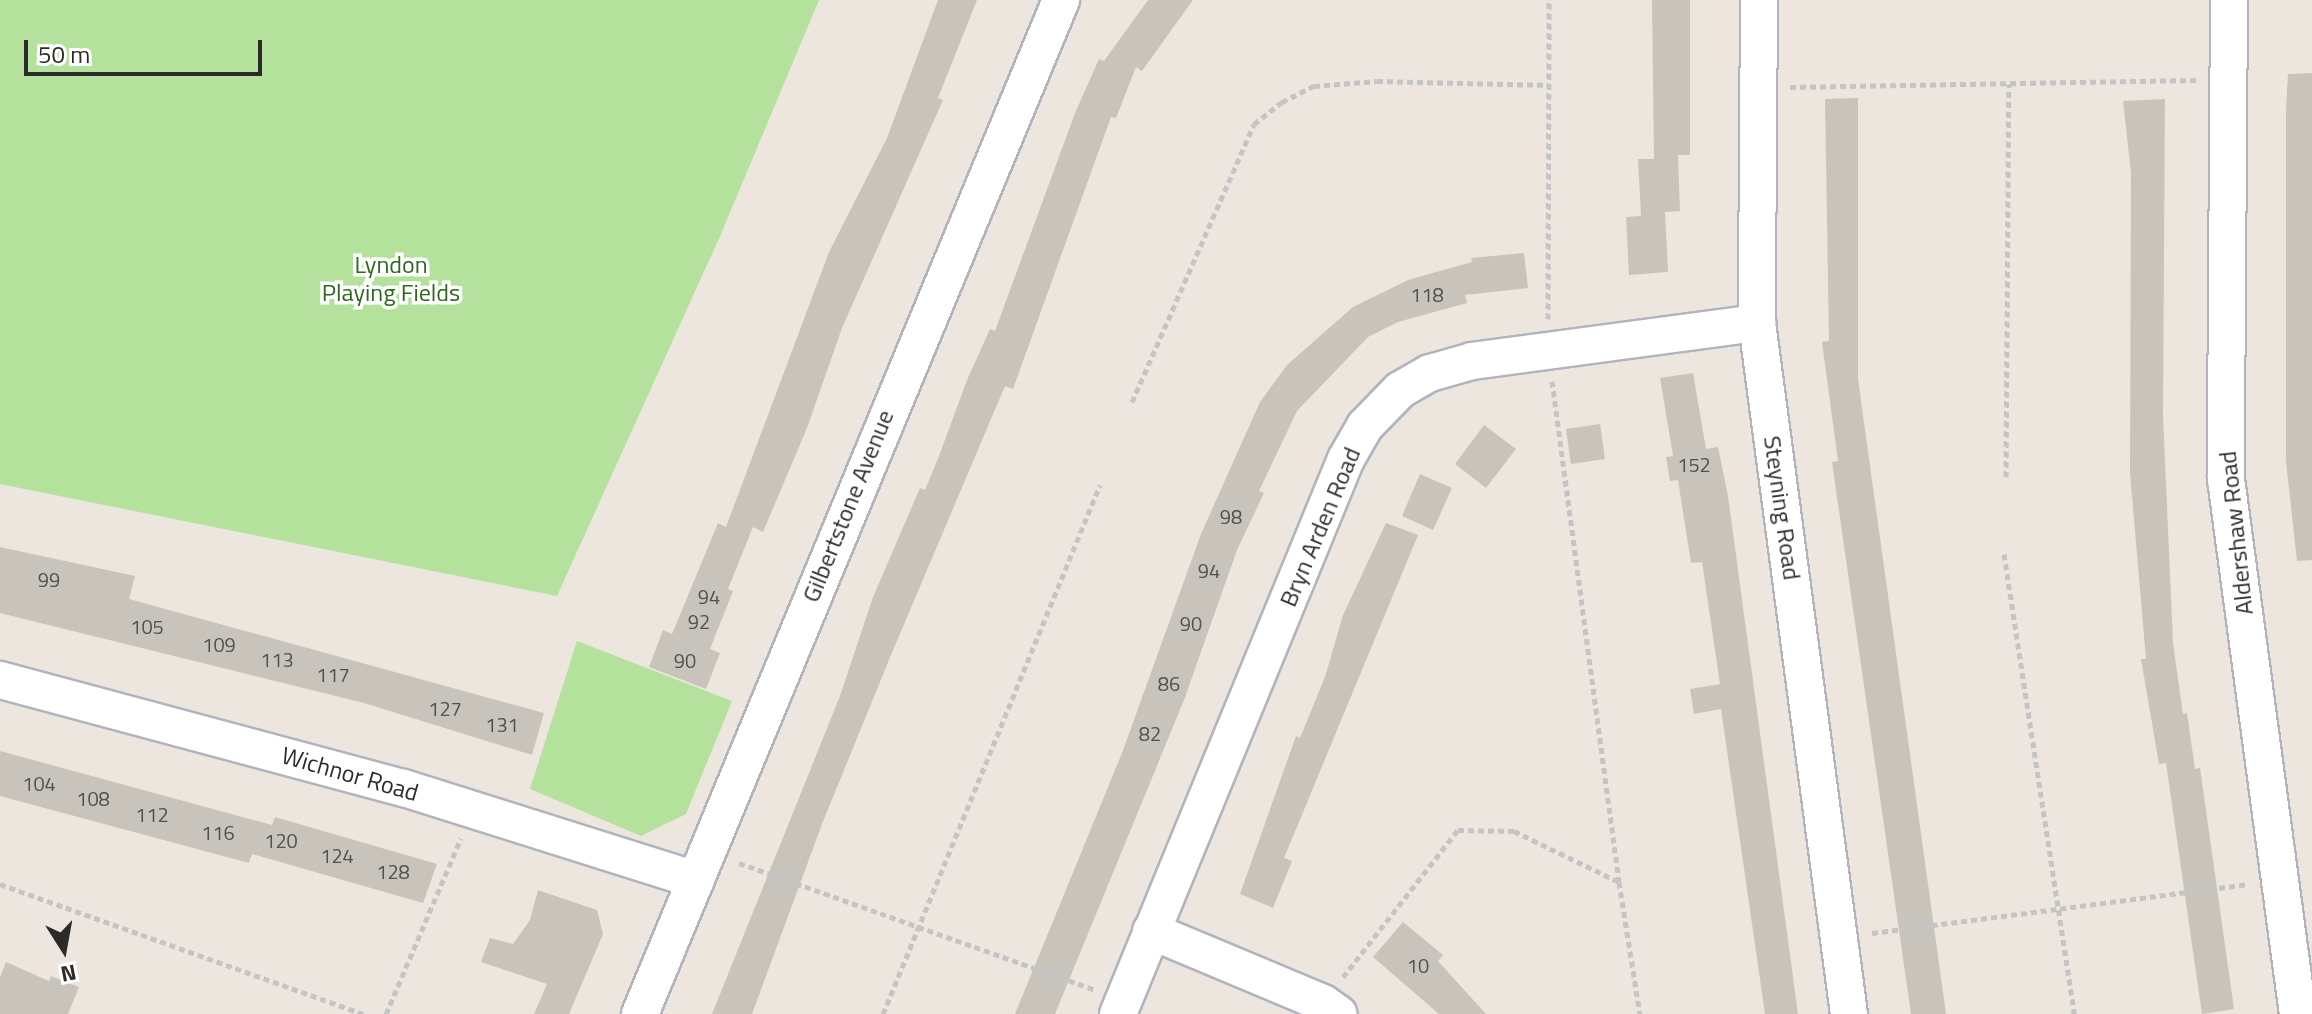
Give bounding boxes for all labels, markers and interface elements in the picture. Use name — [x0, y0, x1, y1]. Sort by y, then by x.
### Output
scale bar — [28, 24, 266, 74]
text: 50 m — [38, 36, 90, 72]
park label: Lyndon Playing Fields — [322, 251, 460, 307]
house number: 118 — [1410, 282, 1444, 306]
street label: Gilbertstone Avenue — [796, 406, 900, 606]
street label: Steyning Road — [1758, 434, 1806, 582]
street label: Bryn Arden Road — [1274, 443, 1366, 611]
street label: Aldershaw Road — [2213, 450, 2259, 616]
house number: 152 — [1677, 452, 1711, 476]
house number: 98 — [1220, 504, 1242, 528]
house number: 94 — [1198, 558, 1220, 582]
house number: 99 — [38, 567, 60, 591]
house number: 94 — [698, 584, 720, 608]
house number: 92 — [688, 609, 710, 633]
house number: 90 — [1180, 611, 1202, 635]
house number: 105 — [130, 614, 164, 638]
house number: 109 — [202, 632, 236, 656]
house number: 113 — [260, 647, 294, 671]
house number: 90 — [674, 648, 696, 672]
house number: 117 — [316, 662, 350, 686]
house number: 86 — [1158, 671, 1180, 695]
house number: 127 — [428, 696, 462, 720]
house number: 131 — [485, 712, 519, 736]
house number: 82 — [1139, 721, 1161, 745]
street label: Wichnor Road — [278, 741, 422, 807]
house number: 104 — [22, 771, 56, 795]
house number: 108 — [76, 786, 110, 810]
house number: 112 — [135, 802, 169, 826]
house number: 116 — [201, 820, 235, 844]
house number: 120 — [264, 828, 298, 852]
house number: 124 — [320, 843, 354, 867]
house number: 128 — [376, 859, 410, 883]
north arrow — [24, 910, 104, 990]
house number: 10 — [1407, 953, 1429, 977]
text: N — [58, 955, 79, 992]

